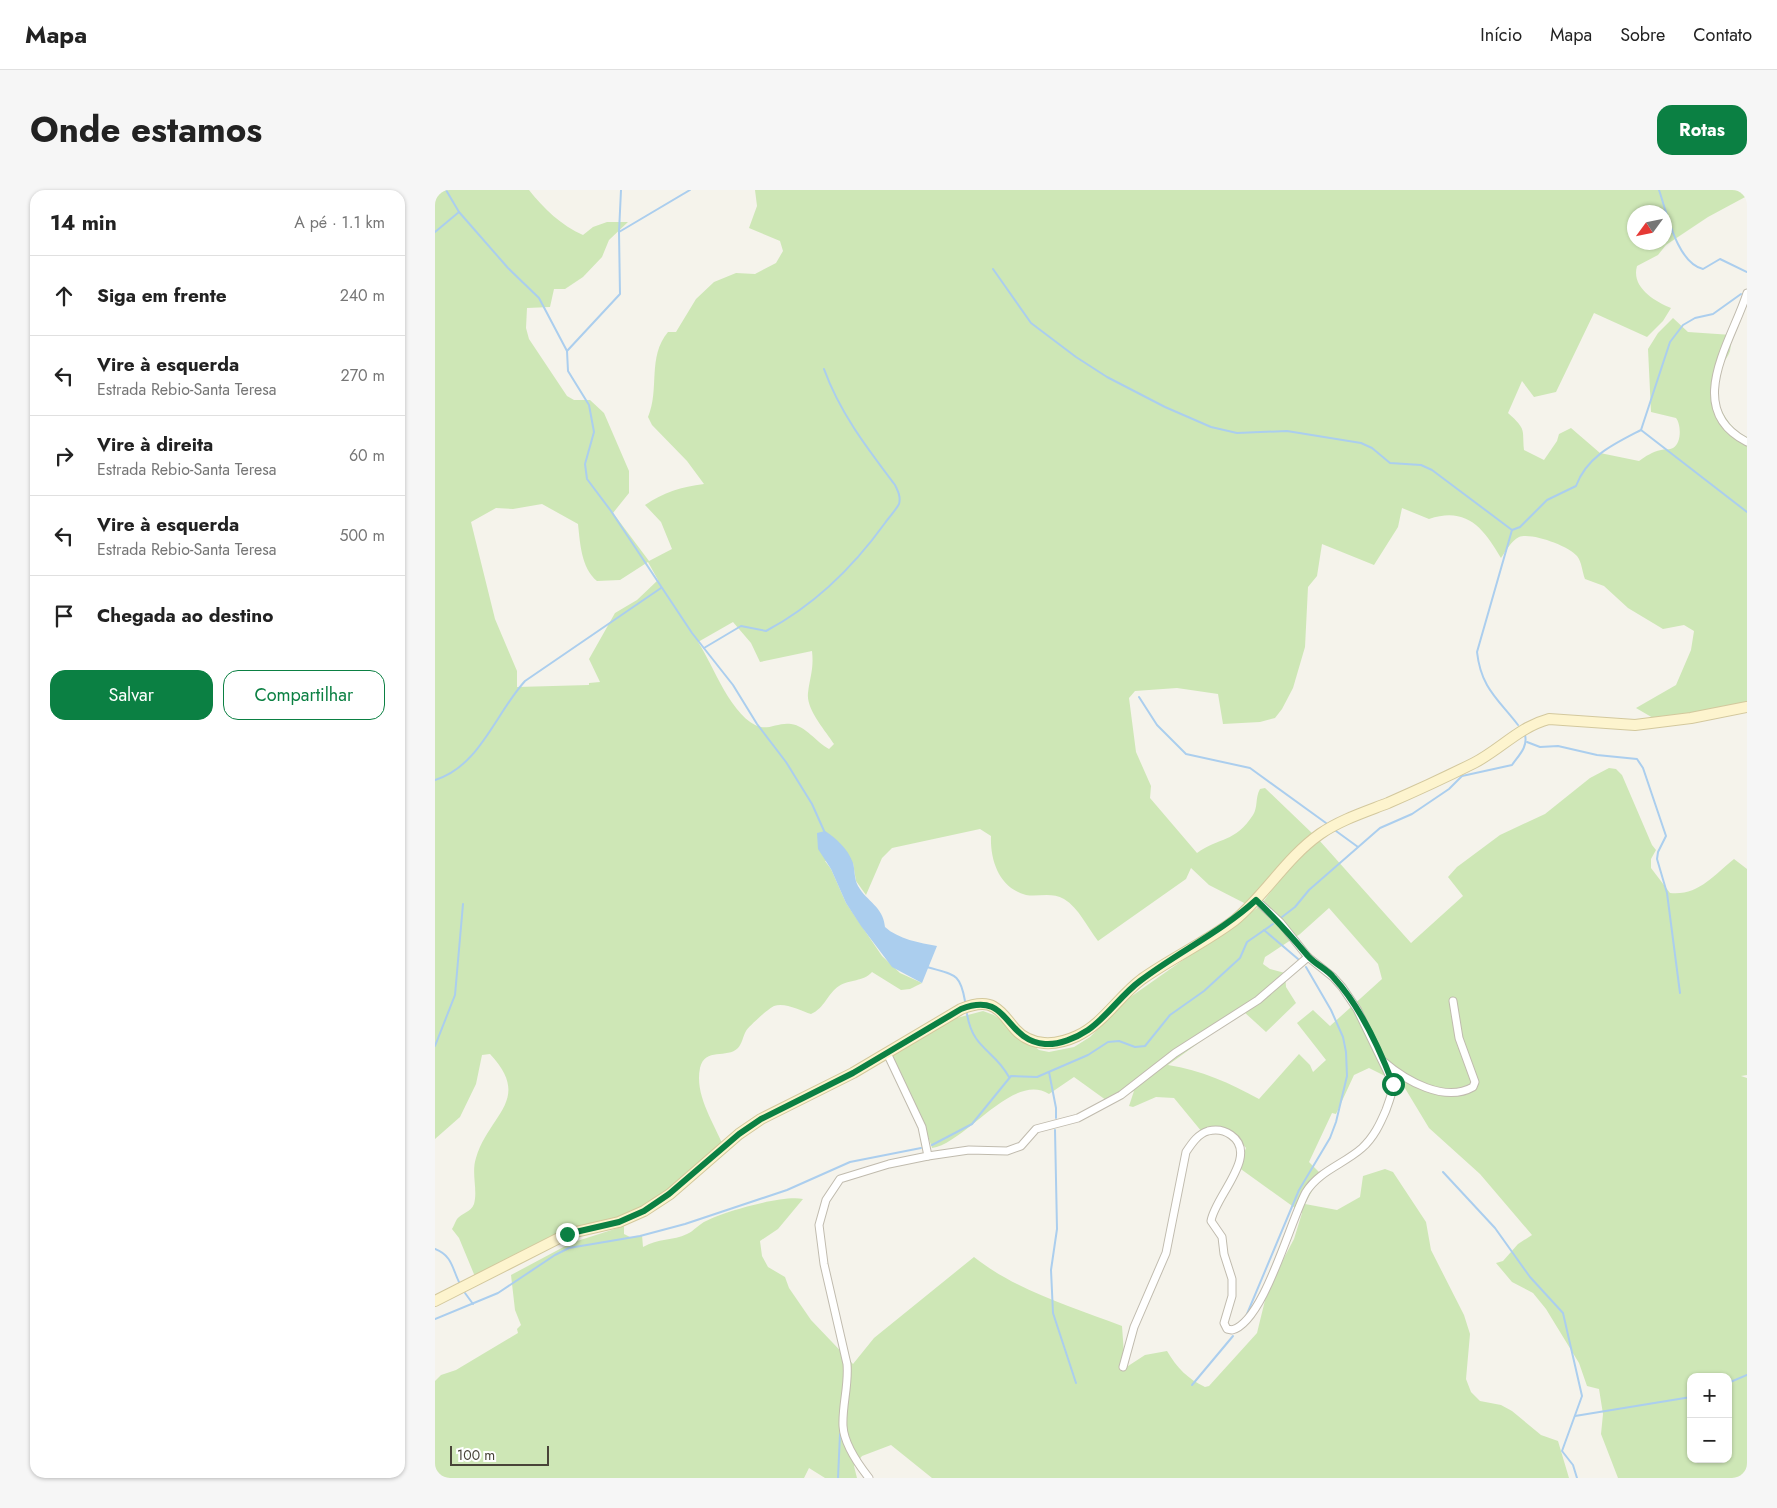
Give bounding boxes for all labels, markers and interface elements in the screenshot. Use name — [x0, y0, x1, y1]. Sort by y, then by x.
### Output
text: Mapa — [25, 17, 87, 52]
text: Início — [1480, 22, 1522, 48]
text: Mapa — [1550, 22, 1592, 48]
text: Sobre — [1620, 22, 1665, 48]
text: Contato — [1693, 22, 1752, 48]
text: Onde estamos — [30, 105, 262, 155]
button: Rotas — [1657, 105, 1747, 155]
north arrow — [1627, 205, 1672, 250]
text: 14 min — [50, 208, 117, 238]
text: A pé · 1.1 km — [294, 211, 385, 234]
icon: ahead — [50, 282, 78, 310]
text: Siga em frente — [97, 282, 227, 309]
text: 240 m — [340, 284, 385, 307]
text: Vire à esquerda — [97, 351, 239, 378]
icon: left — [50, 362, 78, 390]
text: 270 m — [341, 364, 385, 387]
text: Estrada Rebio-Santa Teresa — [97, 378, 276, 401]
text: Vire à direita — [97, 431, 213, 458]
icon: right — [50, 442, 78, 470]
text: 60 m — [349, 444, 385, 467]
text: Estrada Rebio-Santa Teresa — [97, 458, 276, 481]
text: Vire à esquerda — [97, 511, 239, 538]
icon: left — [50, 522, 78, 550]
text: 500 m — [339, 524, 385, 547]
text: Estrada Rebio-Santa Teresa — [97, 538, 276, 561]
icon: arrive — [50, 602, 78, 630]
text: Chegada ao destino — [97, 602, 273, 629]
button: Salvar — [50, 670, 213, 720]
button: Compartilhar — [223, 670, 385, 720]
route start — [1382, 1073, 1405, 1096]
route end — [556, 1223, 579, 1246]
map controls — [1687, 1373, 1732, 1463]
button: + — [1687, 1373, 1732, 1418]
button: − — [1687, 1418, 1732, 1463]
scale bar — [450, 1443, 549, 1466]
text: 100 m — [457, 1445, 495, 1465]

